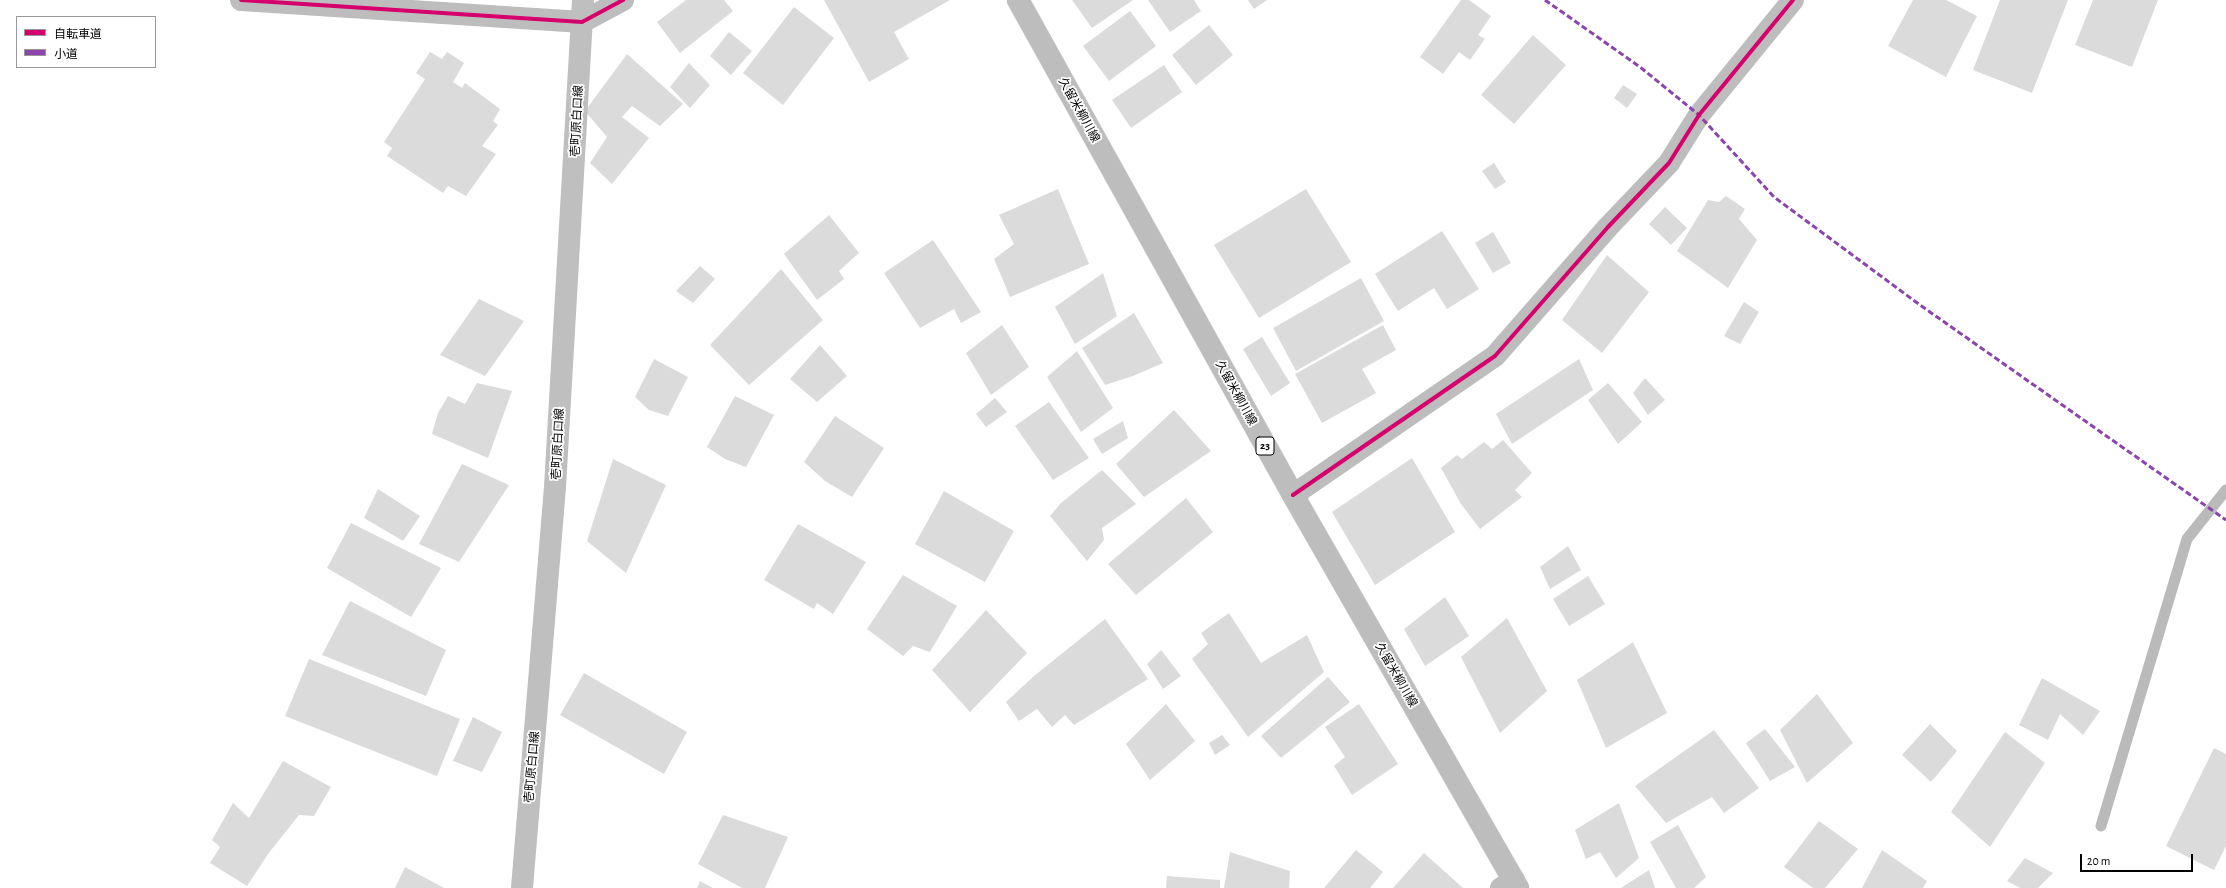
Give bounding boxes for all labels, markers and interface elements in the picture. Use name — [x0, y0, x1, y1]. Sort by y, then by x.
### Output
legend — [16, 16, 156, 68]
text: 自転車道 — [54, 28, 102, 40]
text: 小道 — [54, 48, 78, 60]
street label: 久留米柳川線 — [1055, 75, 1103, 145]
street label: 壱町原白口線 — [568, 85, 586, 157]
street label: 久留米柳川線 — [1212, 358, 1260, 428]
street label: 壱町原白口線 — [549, 408, 567, 480]
road number: 23 — [1256, 437, 1274, 455]
street label: 久留米柳川線 — [1372, 640, 1420, 710]
street label: 壱町原白口線 — [522, 731, 542, 803]
scale bar — [2082, 846, 2195, 872]
text: 20 m — [2087, 855, 2110, 867]

